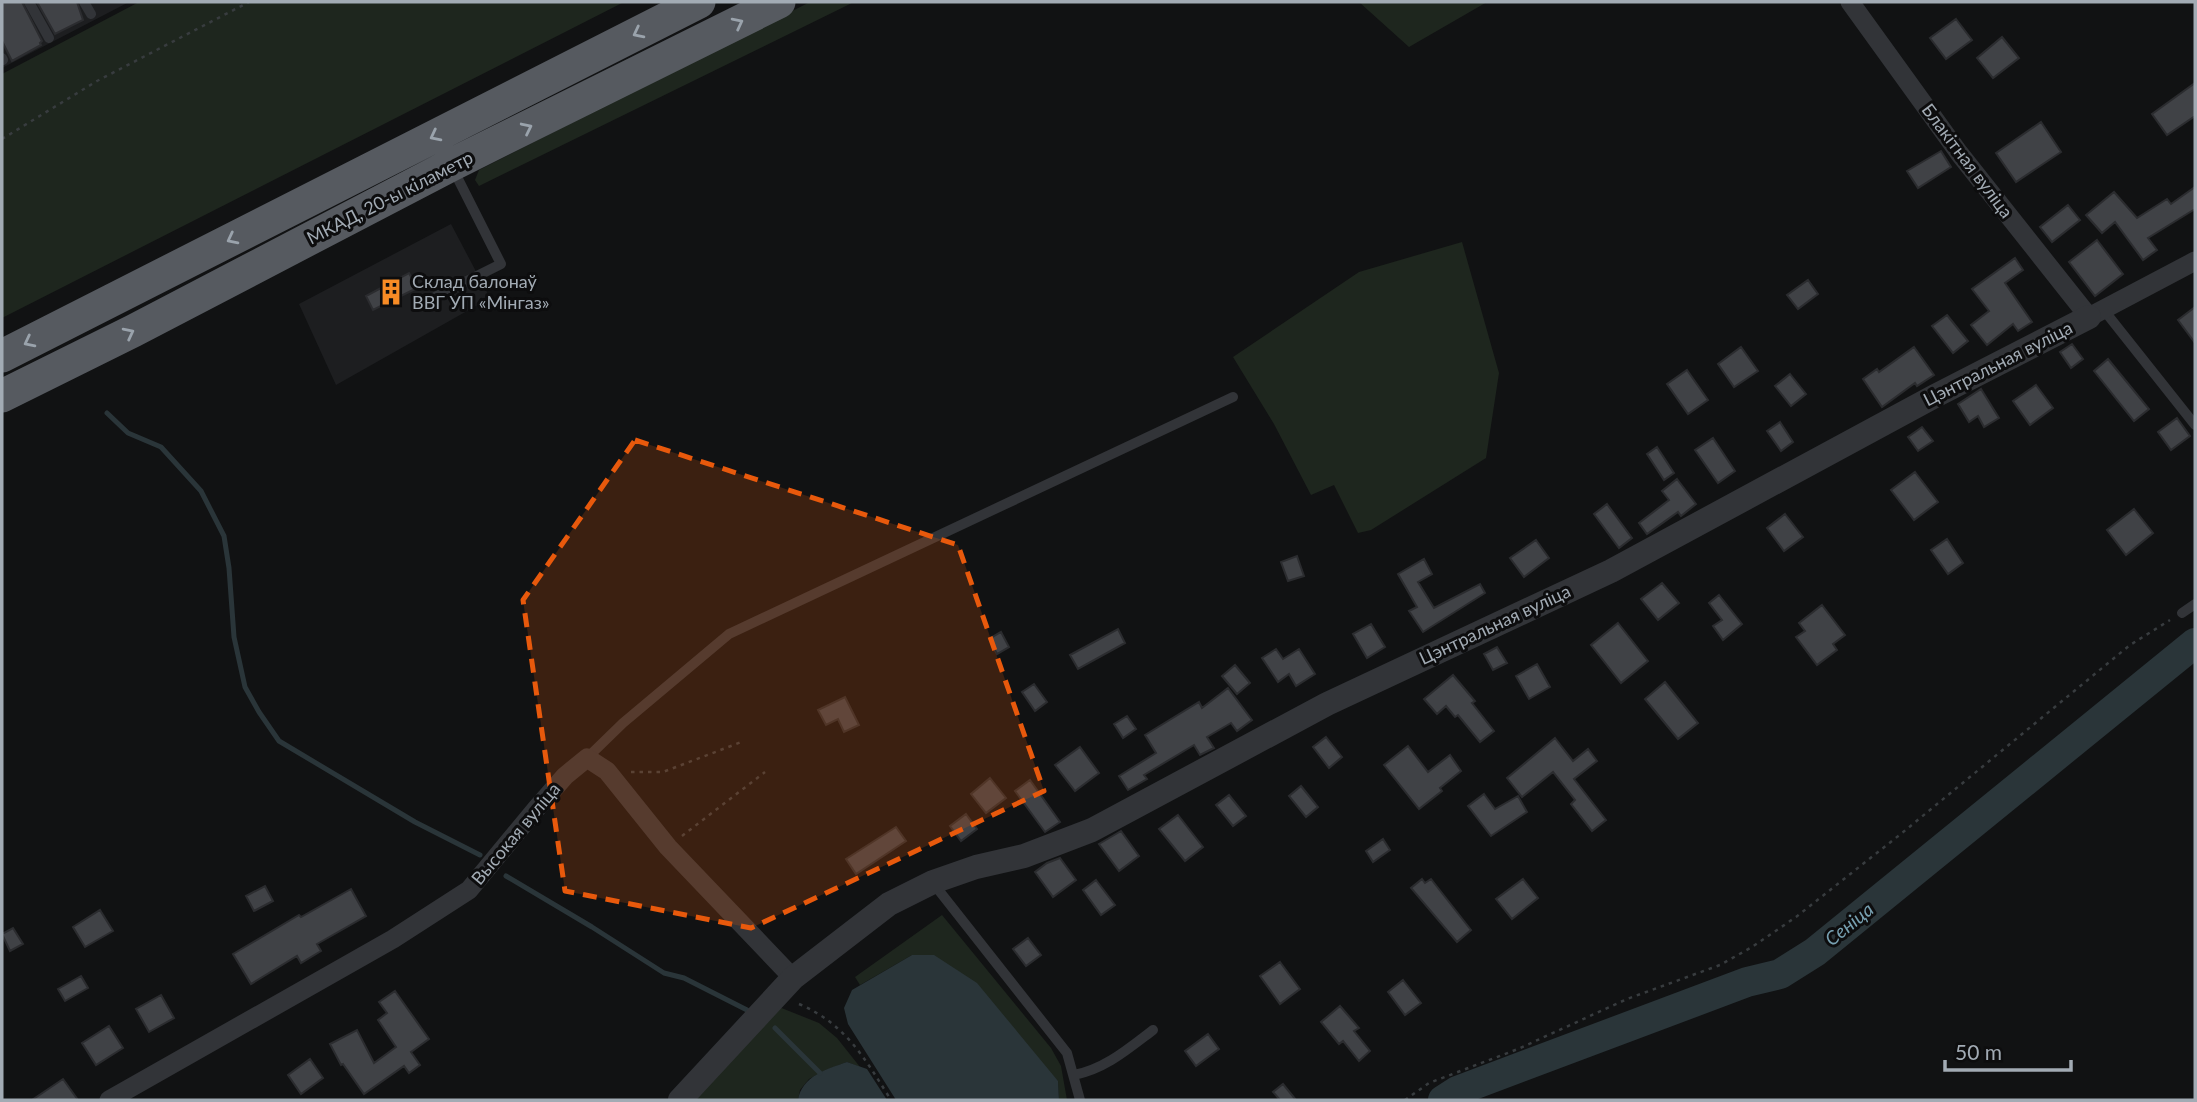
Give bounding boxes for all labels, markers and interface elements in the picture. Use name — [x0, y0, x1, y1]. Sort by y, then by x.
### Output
one-way arrow — [730, 17, 743, 31]
one-way arrow — [633, 24, 645, 38]
street label: Блакітная вуліца — [1918, 99, 2018, 222]
one-way arrow — [520, 122, 532, 136]
one-way arrow — [430, 127, 442, 141]
street label: МКАД, 20-ы кіламетр — [303, 146, 476, 249]
one-way arrow — [227, 231, 239, 244]
place label: Склад балонаў ВВГ УП «Мінгаз» — [412, 270, 550, 313]
building icon: Склад балонаў ВВГ УП «Мінгаз» — [376, 277, 406, 307]
street label: Цэнтральная вуліца — [1919, 316, 2076, 410]
one-way arrow — [122, 328, 134, 342]
one-way arrow — [24, 334, 36, 348]
street label: Цэнтральная вуліца — [1415, 579, 1574, 669]
street label: Высокая вуліца — [466, 778, 564, 889]
water label: Сеніца — [1820, 897, 1877, 950]
scale bar — [1945, 1028, 2071, 1072]
text: 50 m — [1955, 1039, 2002, 1064]

